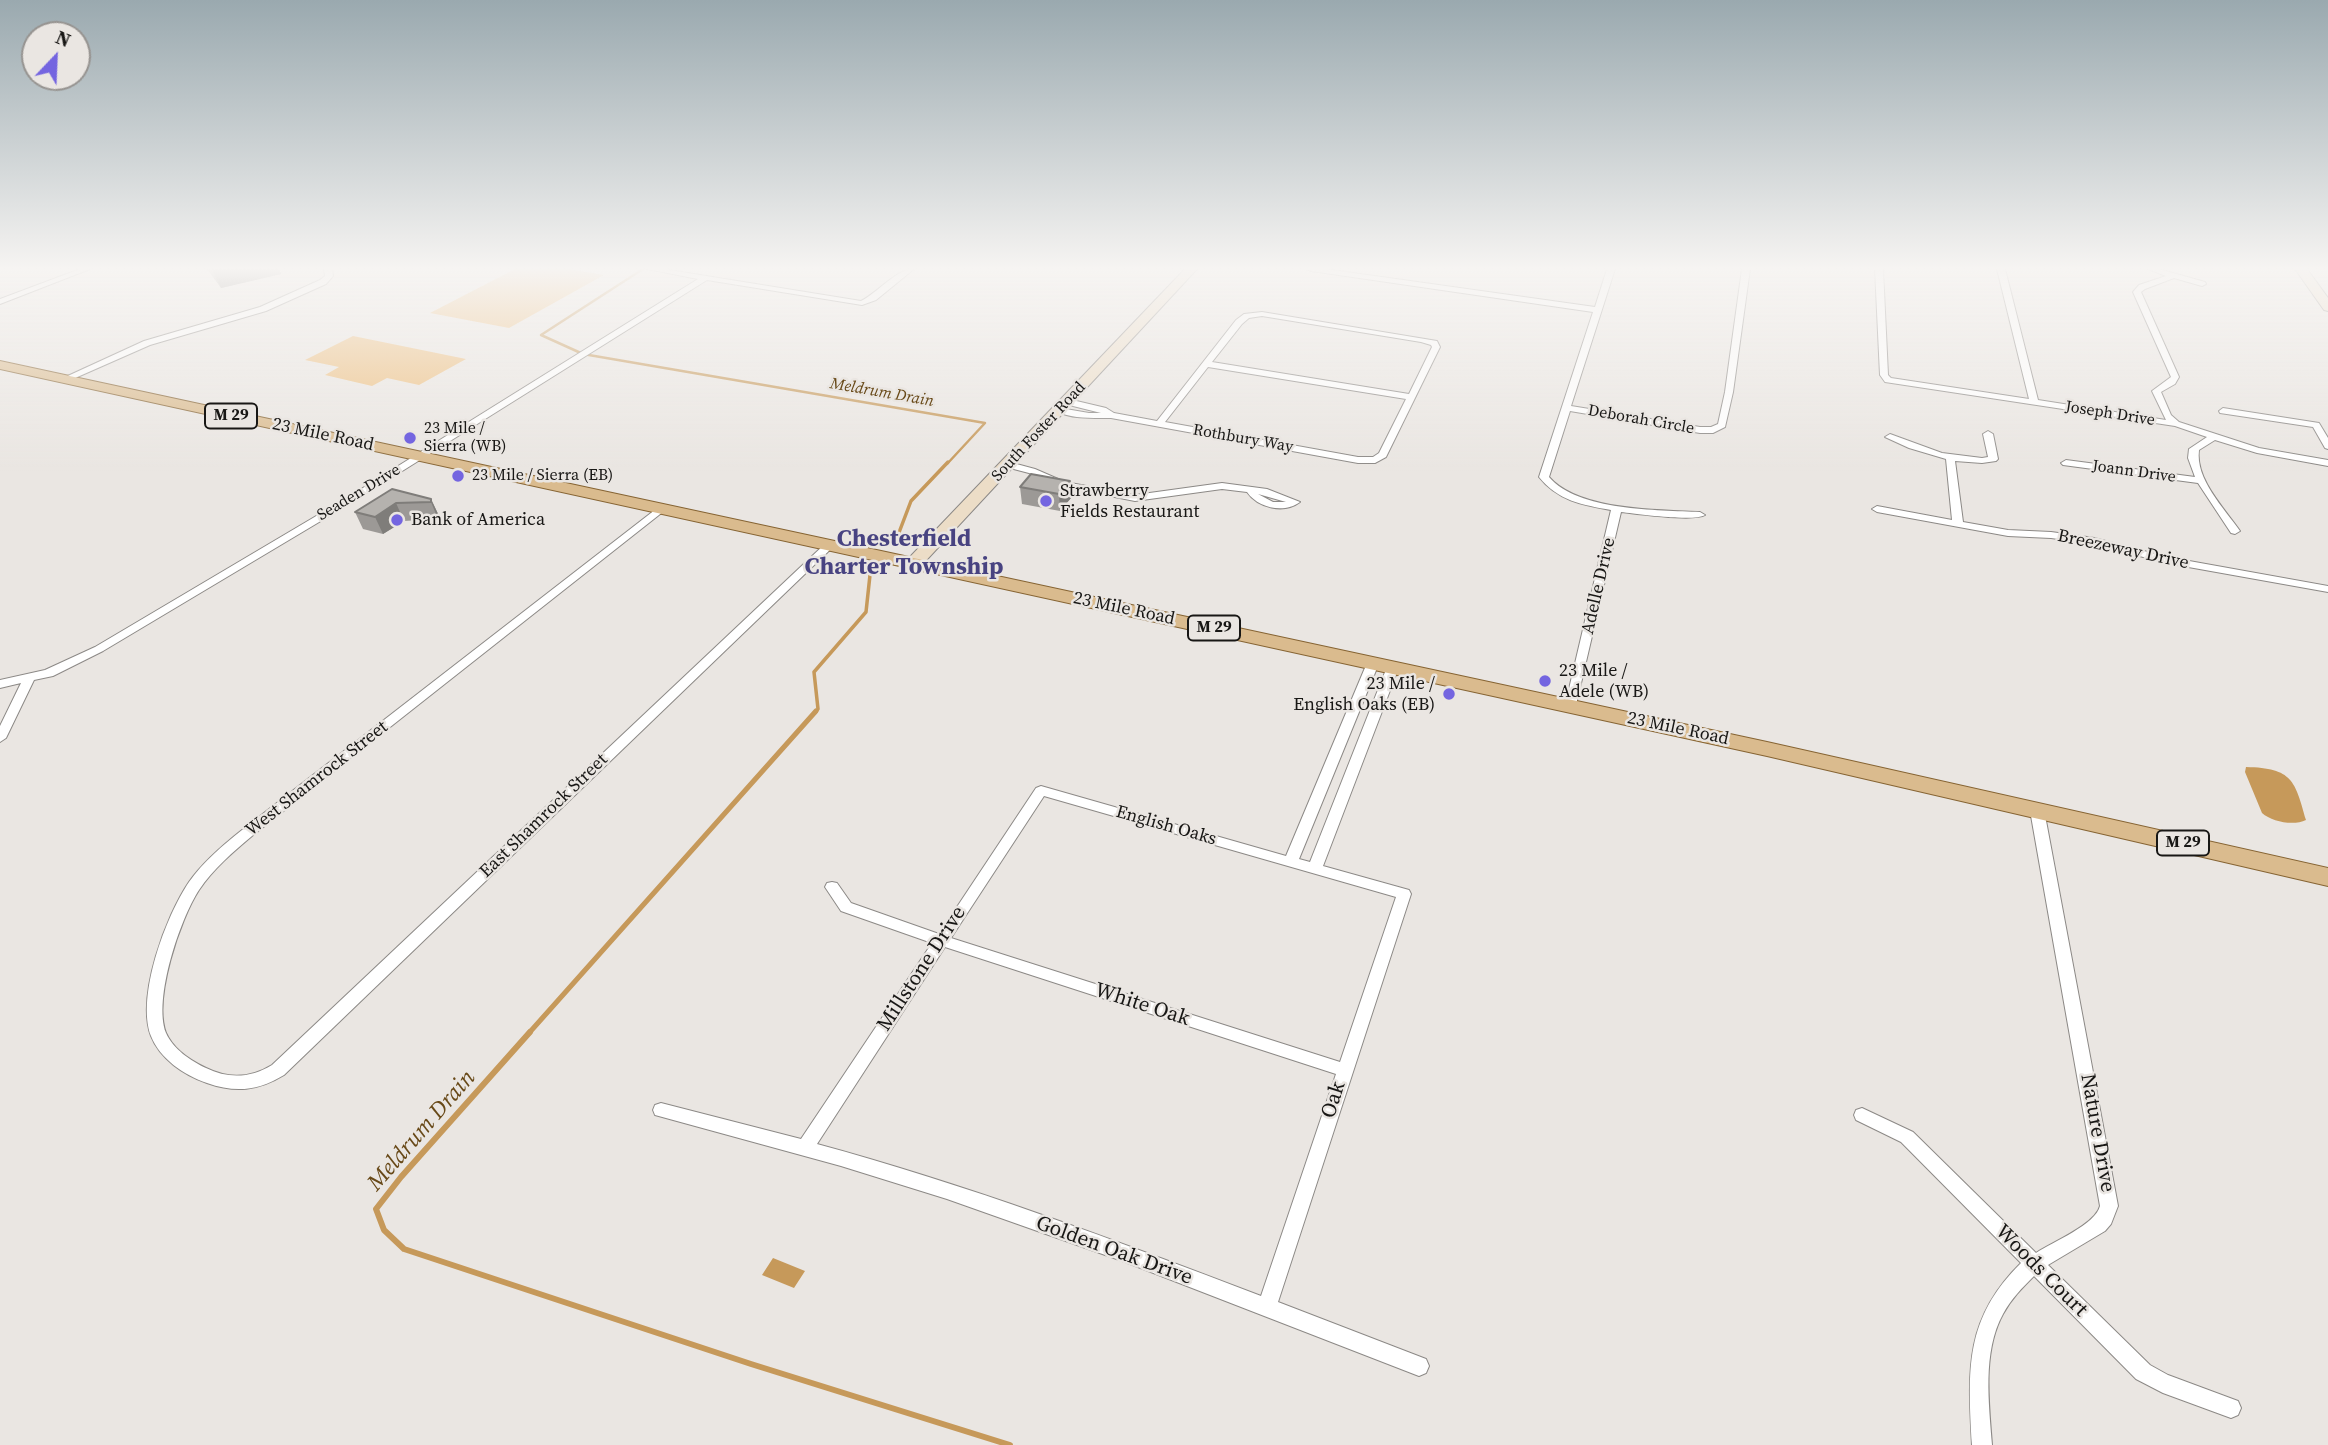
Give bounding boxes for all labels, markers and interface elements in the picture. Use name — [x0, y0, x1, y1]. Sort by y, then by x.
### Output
north arrow — [21, 21, 91, 91]
text: N — [52, 24, 75, 53]
water label: Meldrum Drain — [829, 374, 935, 412]
street label: South Foster Road — [988, 378, 1090, 486]
street label: Joseph Drive — [2064, 397, 2156, 431]
street label: Deborah Circle — [1586, 401, 1696, 439]
road number: M 29 — [205, 404, 257, 428]
street label: 23 Mile Road — [270, 414, 376, 456]
place label: 23 Mile / Sierra (WB) — [424, 419, 506, 457]
street label: Rothbury Way — [1191, 421, 1295, 457]
marker: 23 Mile / Sierra (WB) — [402, 430, 418, 446]
street label: Joann Drive — [2091, 457, 2177, 487]
street label: Seaden Drive — [314, 461, 404, 525]
place label: 23 Mile / Sierra (EB) — [472, 466, 613, 486]
marker: 23 Mile / Sierra (EB) — [450, 468, 466, 484]
place label: Strawberry Fields Restaurant — [1060, 480, 1199, 522]
marker: Strawberry Fields Restaurant — [1038, 493, 1054, 509]
place label: Bank of America — [411, 509, 545, 531]
marker: Bank of America — [389, 512, 405, 528]
district label: Chesterfield Charter Township — [805, 526, 1003, 582]
street label: Breezeway Drive — [2055, 526, 2191, 574]
street label: Adelle Drive — [1577, 536, 1621, 636]
street label: 23 Mile Road — [1071, 588, 1177, 630]
road number: M 29 — [1188, 615, 1240, 640]
place label: 23 Mile / Adele (WB) — [1559, 660, 1649, 702]
place label: 23 Mile / English Oaks (EB) — [1293, 673, 1435, 716]
marker: 23 Mile / Adele (WB) — [1537, 673, 1553, 689]
marker: 23 Mile / English Oaks (EB) — [1441, 686, 1457, 702]
street label: 23 Mile Road — [1625, 708, 1731, 750]
street label: West Shamrock Street — [242, 717, 392, 841]
street label: East Shamrock Street — [476, 749, 612, 883]
street label: English Oaks — [1113, 801, 1219, 851]
road number: M 29 — [2157, 830, 2209, 856]
street label: Millstone Drive — [872, 902, 972, 1036]
street label: White Oak — [1091, 978, 1193, 1032]
water label: Meldrum Drain — [362, 1065, 482, 1197]
street label: Nature Drive — [2074, 1072, 2120, 1194]
street label: Oak — [1316, 1079, 1352, 1121]
street label: Golden Oak Drive — [1032, 1211, 1196, 1291]
street label: Woods Court — [1989, 1219, 2093, 1323]

